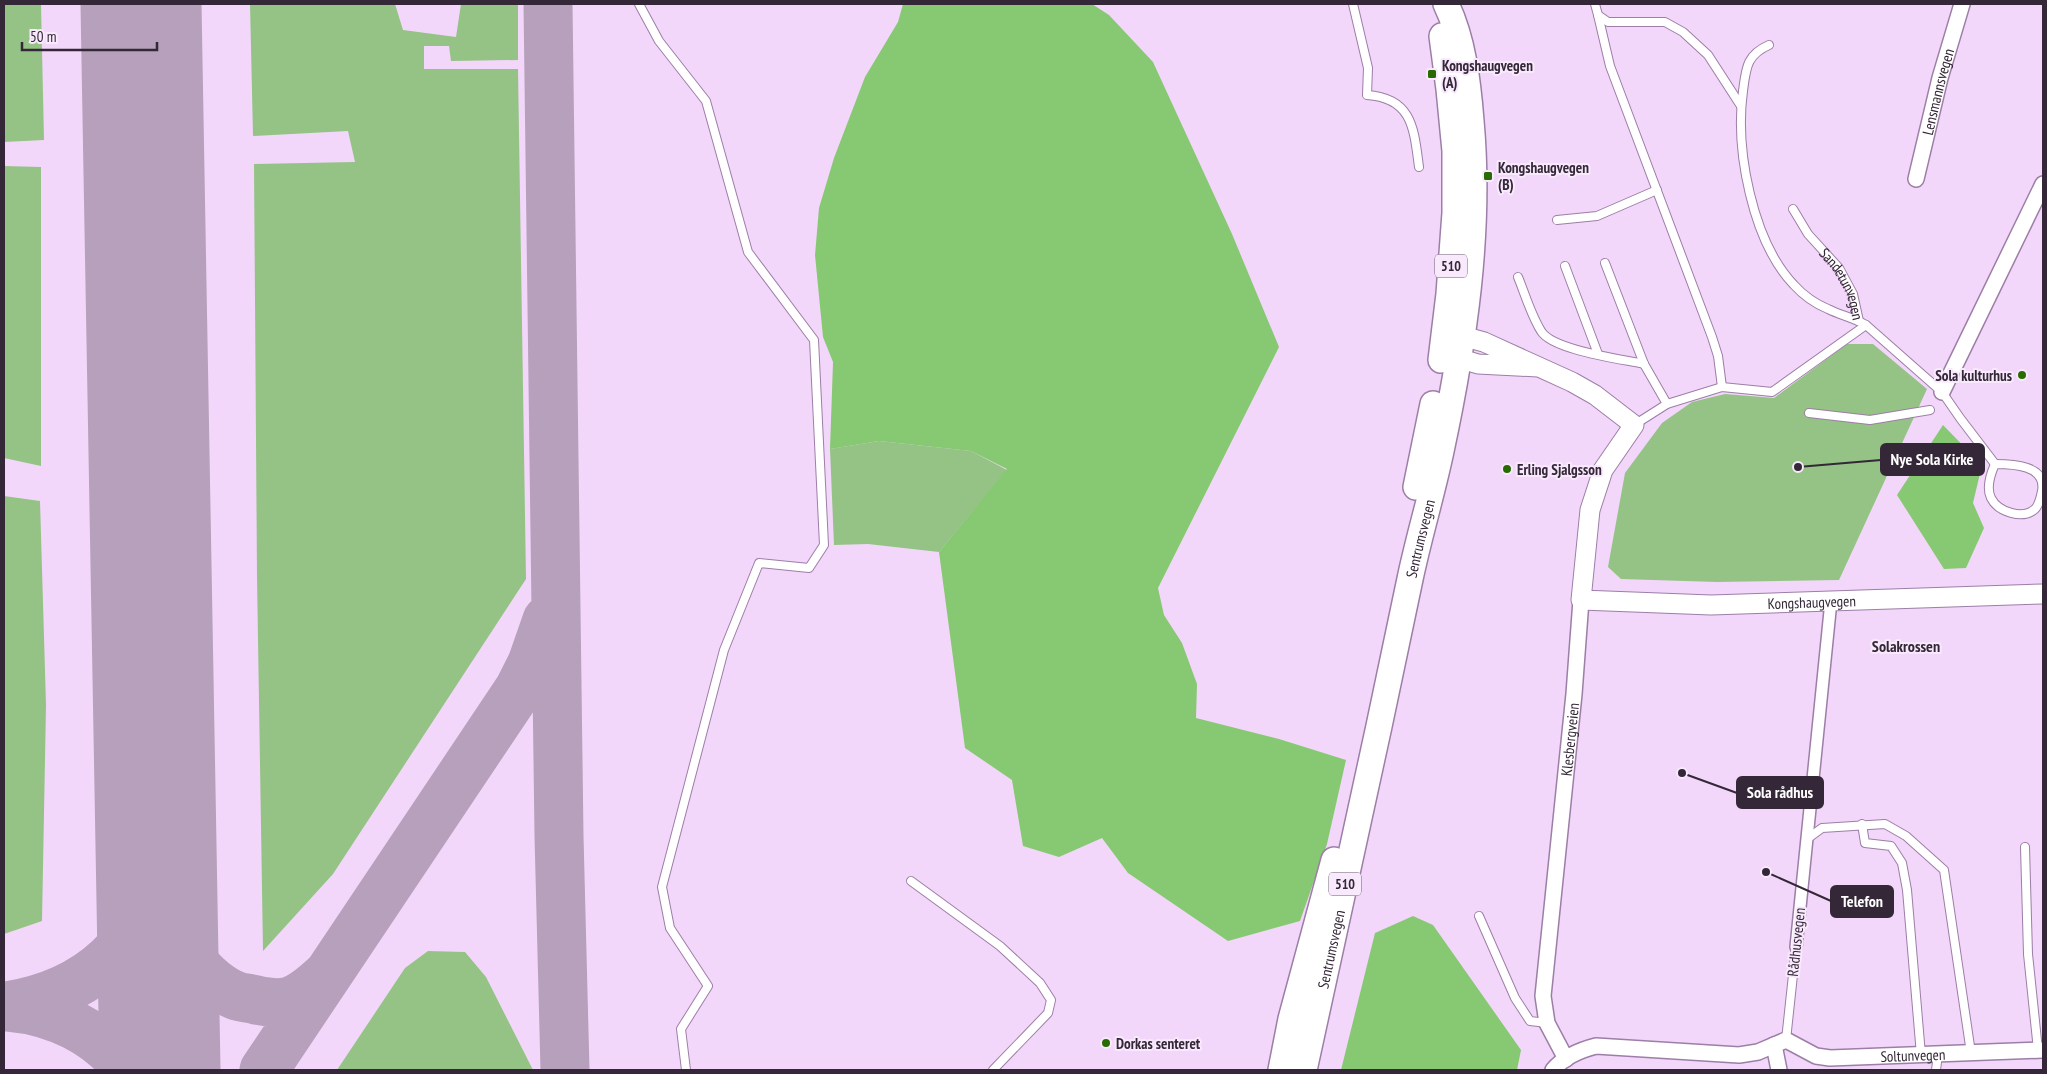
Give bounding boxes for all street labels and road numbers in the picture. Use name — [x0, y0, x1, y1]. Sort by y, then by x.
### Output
street label: Lensmannsvegen — [1917, 46, 1958, 137]
street label: Sandetunvegen — [1816, 244, 1868, 322]
road number: 510 — [1435, 255, 1467, 278]
street label: Sentrumsvegen — [1401, 497, 1439, 579]
street label: Kongshaugvegen — [1767, 591, 1856, 613]
street label: Klesbergveien — [1556, 702, 1583, 777]
road number: 510 — [1329, 872, 1361, 896]
street label: Rådhusvegen — [1783, 907, 1809, 977]
street label: Sentrumsvegen — [1313, 908, 1349, 990]
street label: Soltunvegen — [1880, 1044, 1946, 1066]

